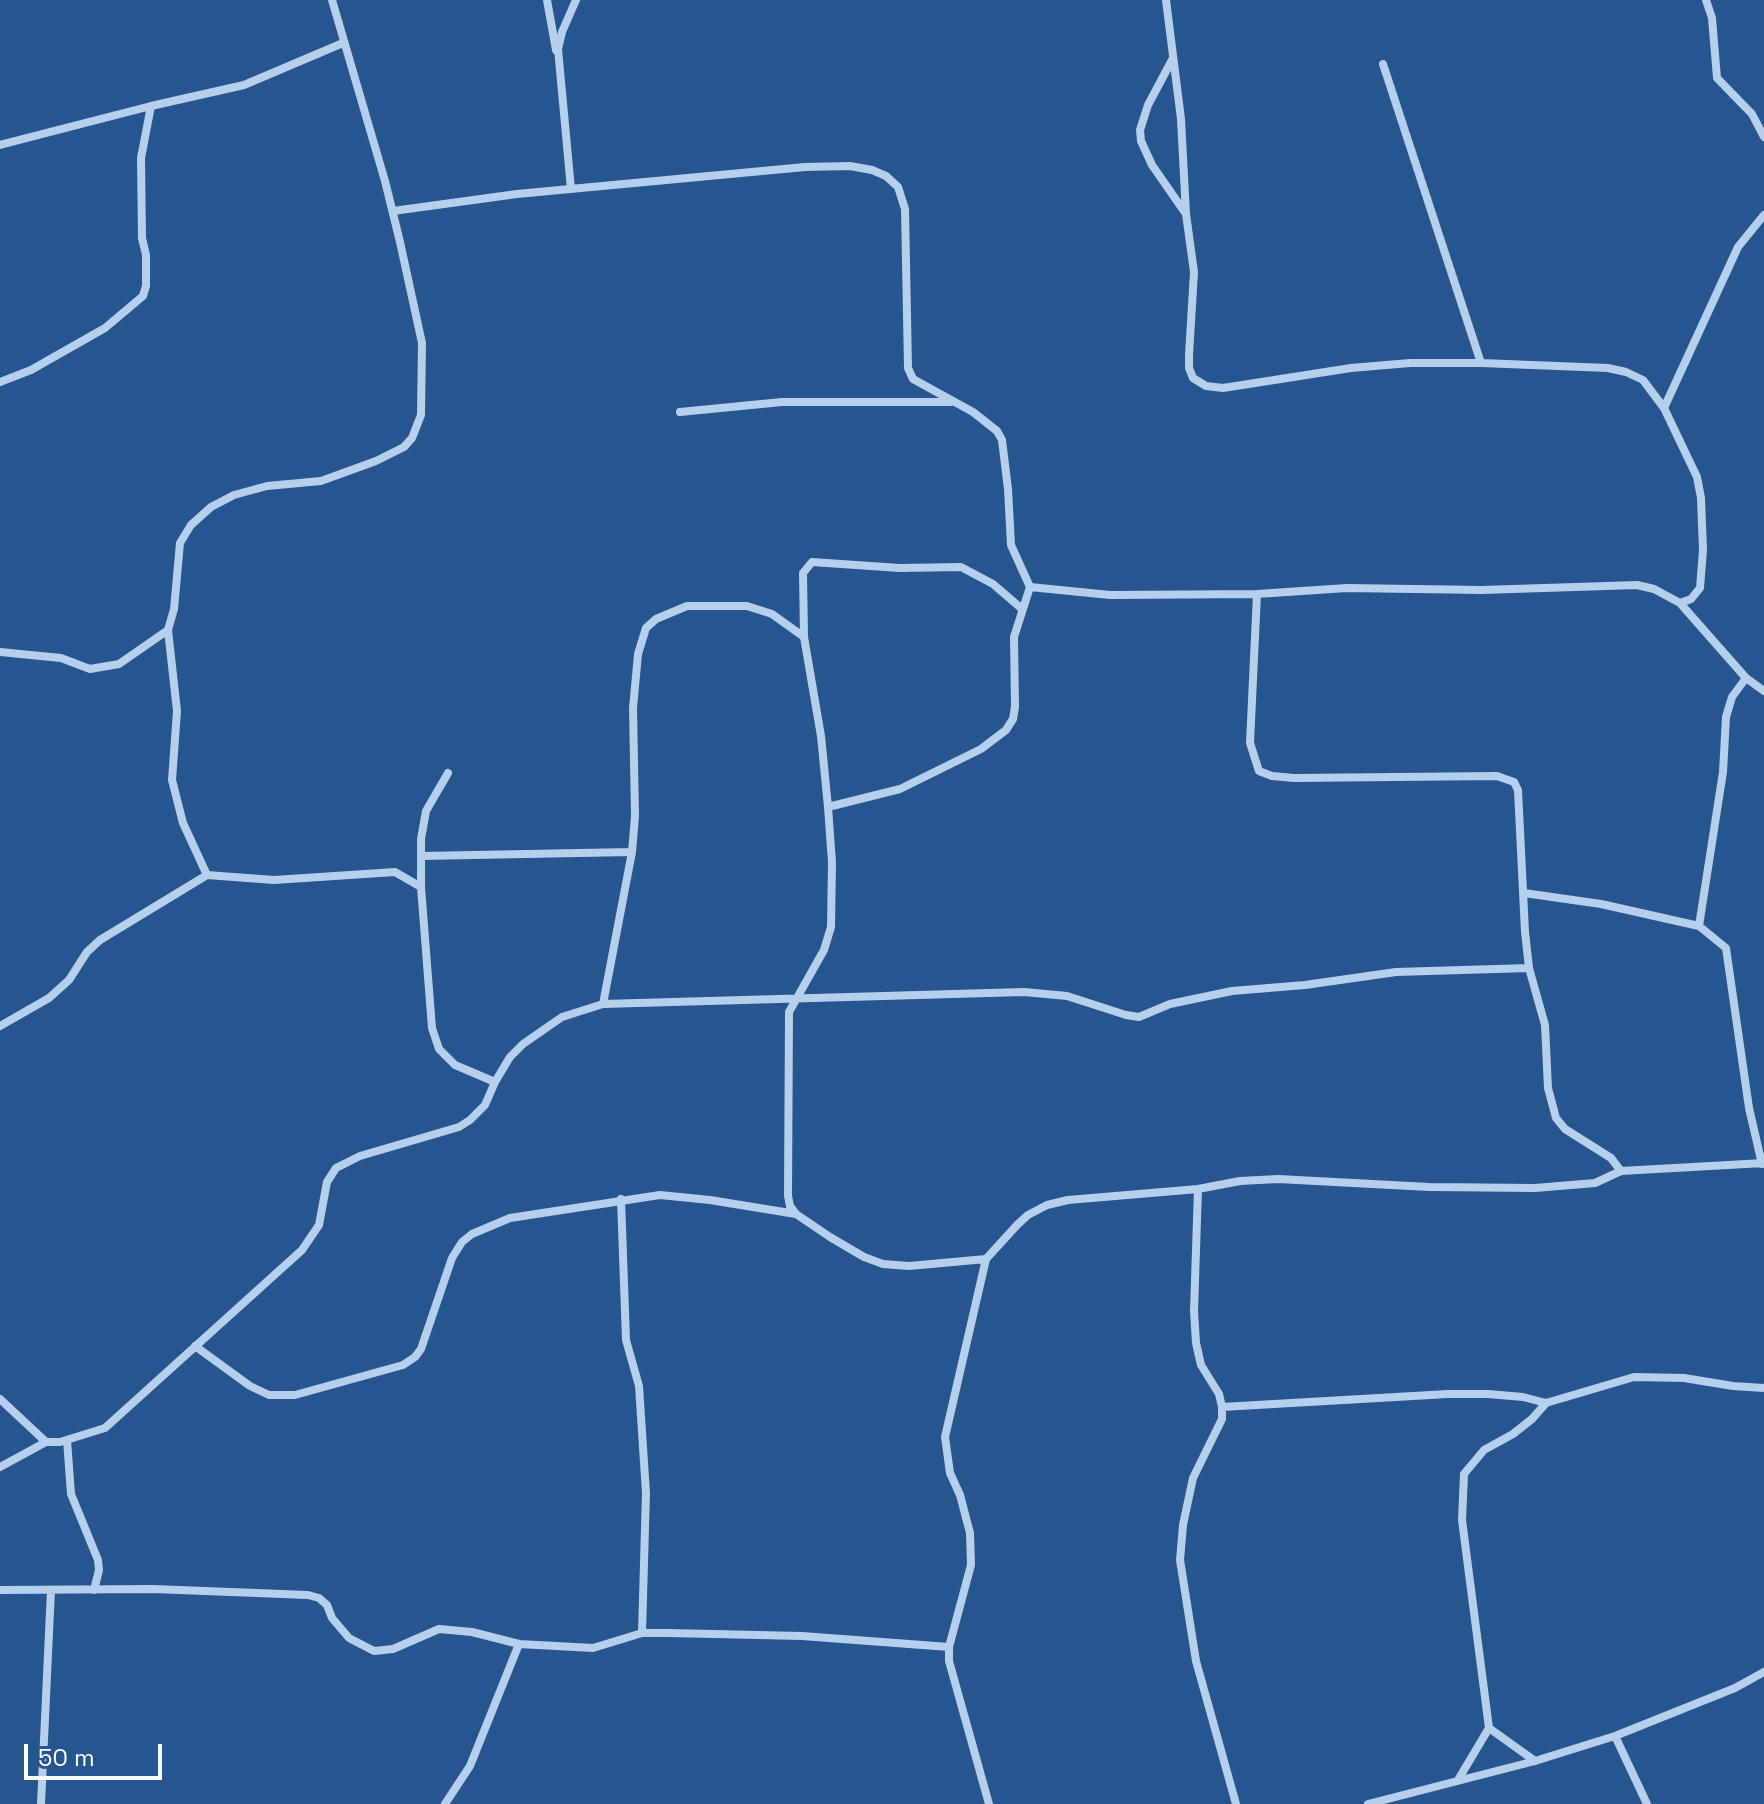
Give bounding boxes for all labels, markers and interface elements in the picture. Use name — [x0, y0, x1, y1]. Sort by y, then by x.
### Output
scale bar — [28, 1728, 166, 1778]
text: 50 m — [38, 1742, 95, 1773]

